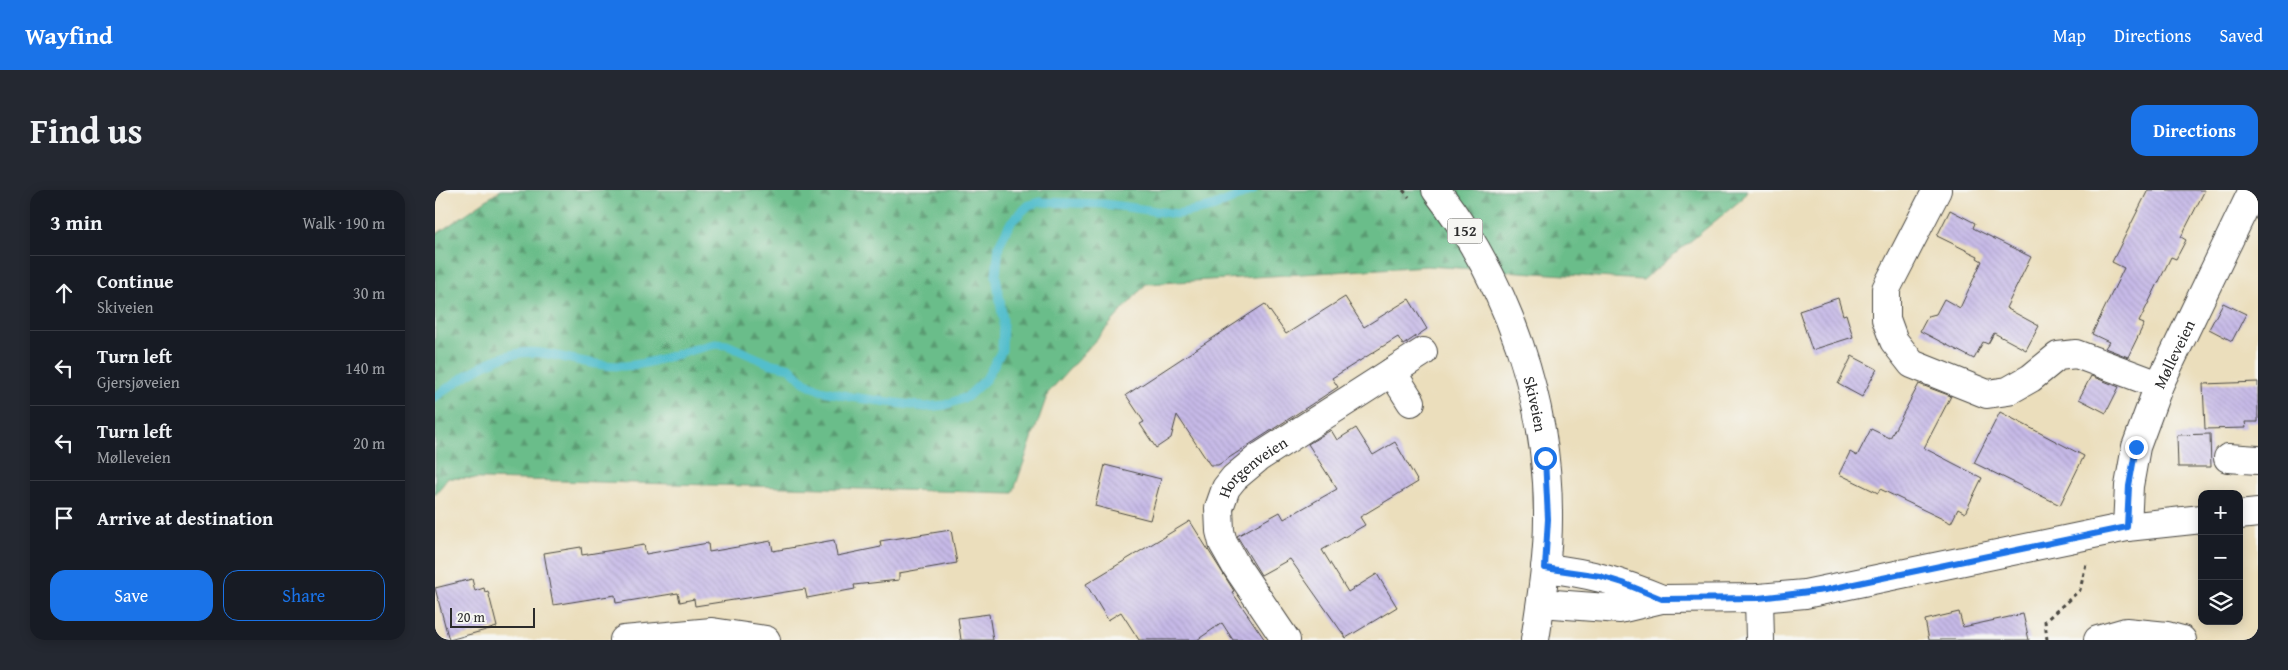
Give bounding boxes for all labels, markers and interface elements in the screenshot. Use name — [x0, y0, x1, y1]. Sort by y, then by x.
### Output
text: Wayfind — [25, 18, 113, 53]
text: Map — [2053, 22, 2086, 49]
text: Directions — [2114, 22, 2191, 49]
text: Saved — [2219, 22, 2263, 49]
text: Find us — [30, 105, 143, 156]
button: Directions — [2131, 105, 2258, 156]
text: 3 min — [50, 207, 102, 238]
text: Walk · 190 m — [302, 211, 385, 235]
road number: 152 — [1447, 218, 1483, 244]
text: Continue — [97, 267, 174, 295]
icon: ahead — [50, 279, 78, 307]
text: 30 m — [353, 281, 385, 305]
text: Skiveien — [97, 295, 154, 319]
street label: Mølleveien — [2147, 316, 2201, 393]
text: Turn left — [97, 342, 172, 370]
icon: left — [50, 354, 78, 382]
text: 140 m — [345, 356, 385, 380]
text: Gjersjøveien — [97, 370, 180, 394]
street label: Skiveien — [1517, 373, 1553, 434]
text: Turn left — [97, 417, 172, 445]
icon: left — [50, 429, 78, 457]
street label: Horgenveien — [1212, 430, 1292, 501]
text: 20 m — [353, 431, 385, 455]
route end — [2125, 436, 2148, 459]
text: Mølleveien — [97, 445, 171, 469]
route start — [1534, 447, 1557, 470]
map controls — [2198, 490, 2243, 625]
button: + — [2198, 490, 2243, 535]
icon: arrive — [50, 504, 78, 532]
text: Arrive at destination — [97, 504, 273, 532]
button: − — [2198, 535, 2243, 580]
button: Save — [50, 570, 213, 621]
button: Share — [223, 570, 385, 621]
button: layers — [2198, 580, 2243, 625]
scale bar — [450, 605, 535, 628]
text: 20 m — [457, 607, 485, 627]

